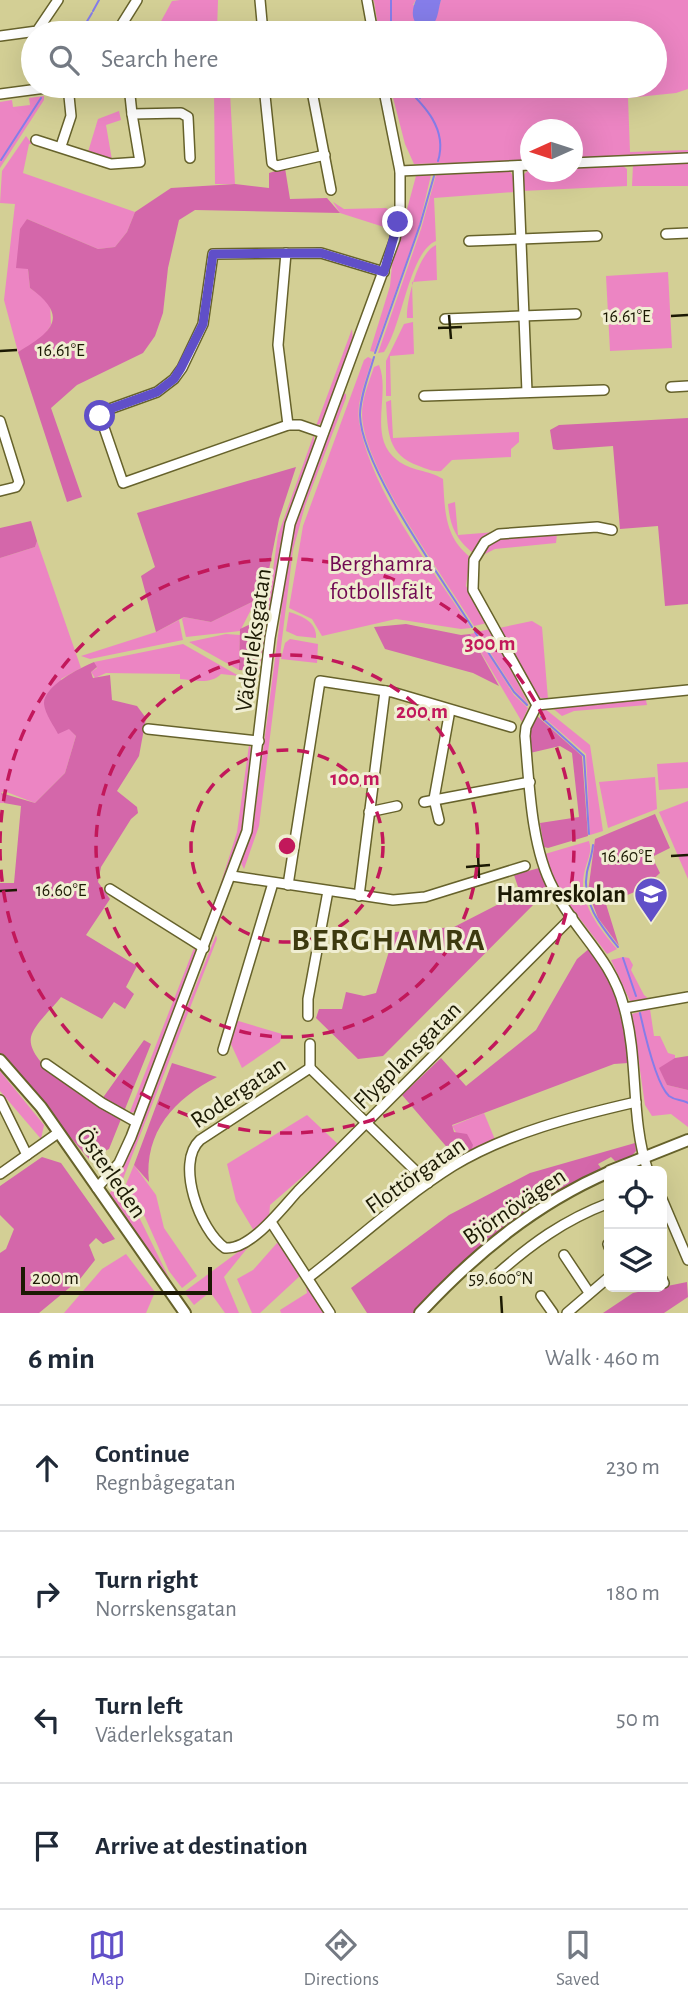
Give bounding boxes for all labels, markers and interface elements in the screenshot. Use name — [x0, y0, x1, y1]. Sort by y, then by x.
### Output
search box — [21, 21, 667, 98]
icon: search — [45, 41, 83, 79]
text: Search here — [101, 46, 219, 72]
north arrow — [520, 119, 583, 182]
route end — [382, 206, 413, 237]
text: 16.61°E — [603, 308, 651, 326]
text: 16.61°E — [37, 342, 85, 360]
route start — [84, 400, 115, 431]
park label: Berghamra fotbollsfält — [329, 552, 433, 604]
street label: Väderleksgatan — [232, 567, 276, 713]
text: 300 m — [464, 633, 516, 654]
text: 200 m — [396, 701, 448, 722]
text: 100 m — [330, 768, 380, 789]
centre of rings — [275, 834, 299, 858]
text: 16.60°E — [602, 848, 653, 866]
school or university icon: Hamreskolan — [632, 875, 670, 924]
text: 16.60°E — [36, 882, 87, 900]
place label: Hamreskolan — [496, 883, 626, 907]
district label: BERGHAMRA — [291, 924, 487, 956]
street label: Flygplansgatan — [349, 997, 466, 1114]
street label: Rodergatan — [187, 1052, 290, 1133]
street label: Österleden — [72, 1124, 151, 1223]
street label: Flottörgatan — [361, 1133, 470, 1219]
street label: Björnövägen — [459, 1164, 570, 1250]
map controls — [604, 1166, 667, 1292]
button: locate — [604, 1166, 667, 1229]
button: layers — [604, 1229, 667, 1292]
scale bar — [21, 1264, 212, 1296]
text: 200 m — [32, 1269, 79, 1288]
text: 59.600°N — [468, 1270, 534, 1288]
text: 6 min — [28, 1344, 95, 1374]
text: Walk · 460 m — [545, 1347, 660, 1370]
text: Continue — [95, 1441, 190, 1467]
icon: ahead — [28, 1449, 66, 1487]
text: 230 m — [606, 1456, 660, 1479]
text: Regnbågegatan — [95, 1472, 236, 1495]
text: Turn right — [95, 1567, 198, 1593]
icon: right — [28, 1575, 66, 1613]
text: 180 m — [607, 1582, 660, 1605]
text: Norrskensgatan — [95, 1598, 237, 1621]
text: Turn left — [95, 1693, 183, 1719]
icon: left — [28, 1701, 66, 1739]
text: 50 m — [616, 1708, 660, 1731]
text: Väderleksgatan — [95, 1724, 234, 1747]
icon: arrive — [28, 1827, 66, 1865]
text: Arrive at destination — [95, 1833, 308, 1859]
tab: Map — [88, 1926, 126, 1991]
tab: Directions — [303, 1926, 379, 1991]
tab: Saved — [556, 1926, 600, 1991]

